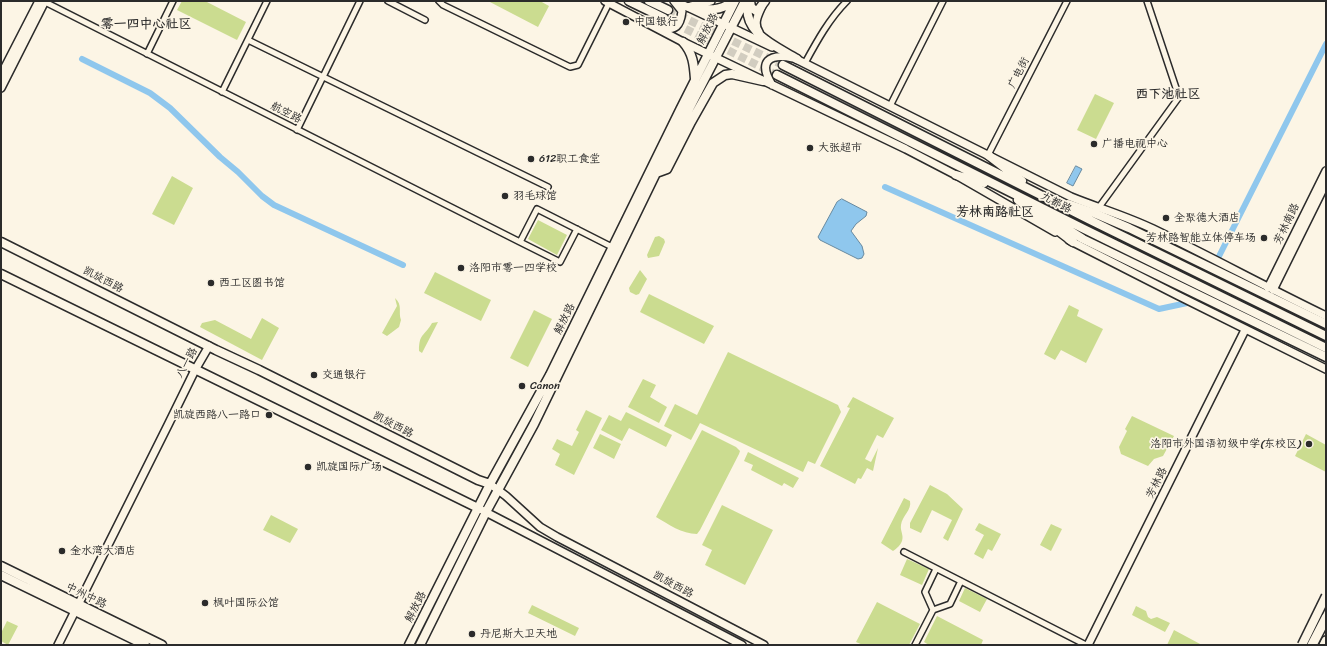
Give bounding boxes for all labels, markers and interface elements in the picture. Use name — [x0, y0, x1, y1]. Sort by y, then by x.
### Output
street label: 解放路 — [695, 11, 721, 47]
place label: 中国银行 — [634, 15, 678, 29]
district label: 零一四中心社区 — [101, 17, 191, 33]
marker: 中国银行 — [621, 17, 631, 27]
street label: 广电街 — [1006, 55, 1032, 91]
district label: 西下池社区 — [1136, 87, 1200, 103]
street label: 航空路 — [268, 100, 304, 126]
place label: 广播电视中心 — [1102, 137, 1168, 151]
marker: 广播电视中心 — [1089, 139, 1099, 149]
place label: 大张超市 — [818, 141, 862, 155]
marker: 大张超市 — [805, 143, 815, 153]
place label: 612职工食堂 — [539, 152, 600, 166]
marker: 612职工食堂 — [526, 154, 536, 164]
place label: 羽毛球馆 — [513, 189, 557, 203]
street label: 九都路 — [1038, 190, 1074, 216]
marker: 羽毛球馆 — [500, 191, 510, 201]
street label: 芳林南路 — [1271, 201, 1303, 247]
district label: 芳林南路社区 — [956, 205, 1034, 221]
place label: 全聚德大酒店 — [1174, 211, 1240, 225]
marker: 全聚德大酒店 — [1161, 213, 1171, 223]
place label: 芳林路智能立体停车场 — [1146, 231, 1256, 245]
marker: 芳林路智能立体停车场 — [1259, 233, 1269, 243]
place label: 洛阳市零一四学校 — [469, 261, 557, 275]
marker: 洛阳市零一四学校 — [456, 263, 466, 273]
street label: 凯旋西路 — [80, 264, 126, 296]
place label: 西工区图书馆 — [219, 276, 285, 290]
marker: 西工区图书馆 — [206, 278, 216, 288]
street label: 解放路 — [552, 301, 578, 337]
street label: 八一路 — [173, 345, 201, 381]
place label: 交通银行 — [322, 368, 366, 382]
marker: 交通银行 — [309, 370, 319, 380]
place label: Canon — [530, 379, 560, 393]
marker: Canon — [517, 381, 527, 391]
place label: 凯旋西路八一路口 — [173, 408, 261, 422]
street label: 凯旋西路 — [370, 409, 416, 441]
marker: 凯旋西路八一路口 — [264, 410, 274, 420]
place label: 洛阳市外国语初级中学(东校区) — [1150, 437, 1301, 451]
marker: 洛阳市外国语初级中学(东校区) — [1304, 439, 1314, 449]
place label: 凯旋国际广场 — [316, 460, 382, 474]
marker: 凯旋国际广场 — [303, 462, 313, 472]
street label: 芳林路 — [1144, 465, 1170, 501]
place label: 金水湾大酒店 — [70, 544, 136, 558]
marker: 金水湾大酒店 — [57, 546, 67, 556]
street label: 凯旋西路 — [650, 569, 696, 601]
street label: 中州中路 — [63, 580, 109, 612]
street label: 解放路 — [403, 589, 429, 625]
place label: 枫叶国际公馆 — [213, 596, 279, 610]
marker: 枫叶国际公馆 — [200, 598, 210, 608]
place label: 丹尼斯大卫天地 — [480, 627, 557, 641]
marker: 丹尼斯大卫天地 — [467, 629, 477, 639]

